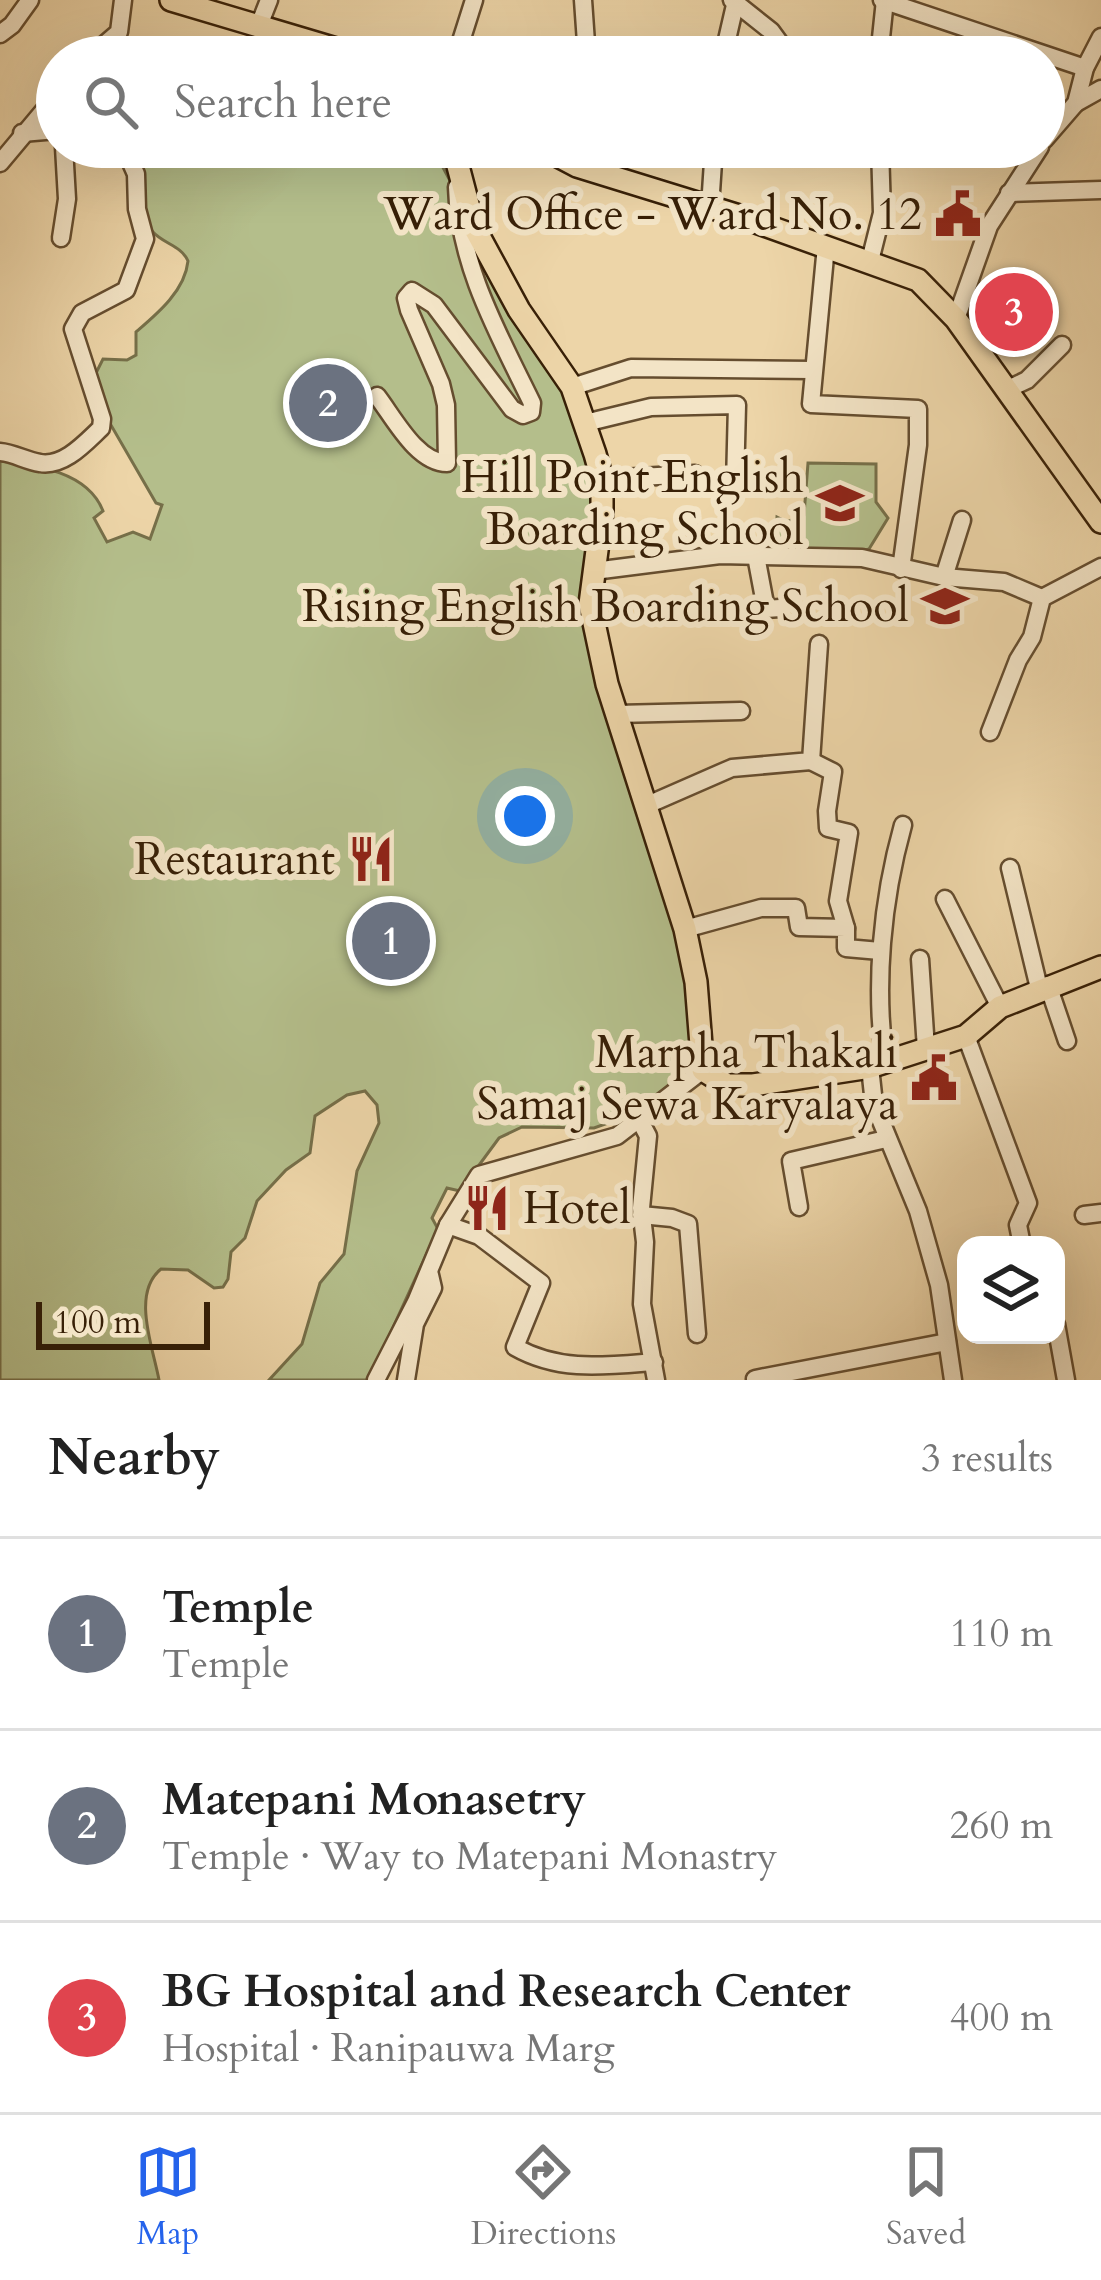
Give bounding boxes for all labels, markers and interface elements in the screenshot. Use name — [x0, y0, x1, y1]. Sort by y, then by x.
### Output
search box — [36, 36, 1065, 168]
icon: search — [78, 69, 144, 135]
text: Search here — [174, 72, 392, 133]
place label: Ward Office - Ward No. 12 — [383, 184, 922, 245]
public building icon: Ward Office - Ward No. 12 — [933, 189, 983, 239]
pin: 3 — [975, 267, 1053, 357]
pin: 2 — [289, 358, 367, 448]
place label: Hill Point English Boarding School — [461, 447, 804, 560]
school or university icon: Hill Point English Boarding School — [815, 478, 865, 528]
place label: Rising English Boarding School — [302, 576, 909, 637]
school or university icon: Rising English Boarding School — [920, 581, 970, 631]
your location — [495, 786, 555, 846]
place label: Restaurant — [134, 829, 335, 890]
restaurant icon: Restaurant — [346, 834, 396, 884]
pin: 1 — [352, 896, 430, 986]
place label: Marpha Thakali Samaj Sewa Karyalaya — [476, 1022, 898, 1135]
public building icon: Marpha Thakali Samaj Sewa Karyalaya — [909, 1053, 959, 1103]
place label: Hotel — [523, 1178, 631, 1239]
restaurant icon: Hotel — [462, 1183, 512, 1233]
map controls — [957, 1236, 1065, 1344]
button: layers — [957, 1236, 1065, 1344]
scale bar — [36, 1296, 210, 1349]
text: 100 m — [54, 1300, 141, 1345]
text: Nearby — [48, 1423, 220, 1493]
text: 3 results — [921, 1432, 1053, 1485]
text: Temple — [162, 1577, 314, 1638]
text: 1 — [77, 1607, 97, 1660]
text: 110 m — [950, 1607, 1053, 1660]
text: Temple — [162, 1638, 290, 1691]
text: Matepani Monasetry — [162, 1769, 586, 1830]
text: 2 — [77, 1799, 97, 1852]
text: 260 m — [950, 1799, 1053, 1852]
text: Temple · Way to Matepani Monastry — [162, 1830, 777, 1883]
text: BG Hospital and Research Center — [162, 1961, 851, 2022]
text: 3 — [77, 1991, 97, 2044]
text: 400 m — [950, 1991, 1053, 2044]
text: Hospital · Ranipauwa Marg — [162, 2022, 615, 2075]
tab: Map — [135, 2139, 201, 2256]
tab: Directions — [471, 2139, 616, 2256]
tab: Saved — [886, 2139, 966, 2256]

